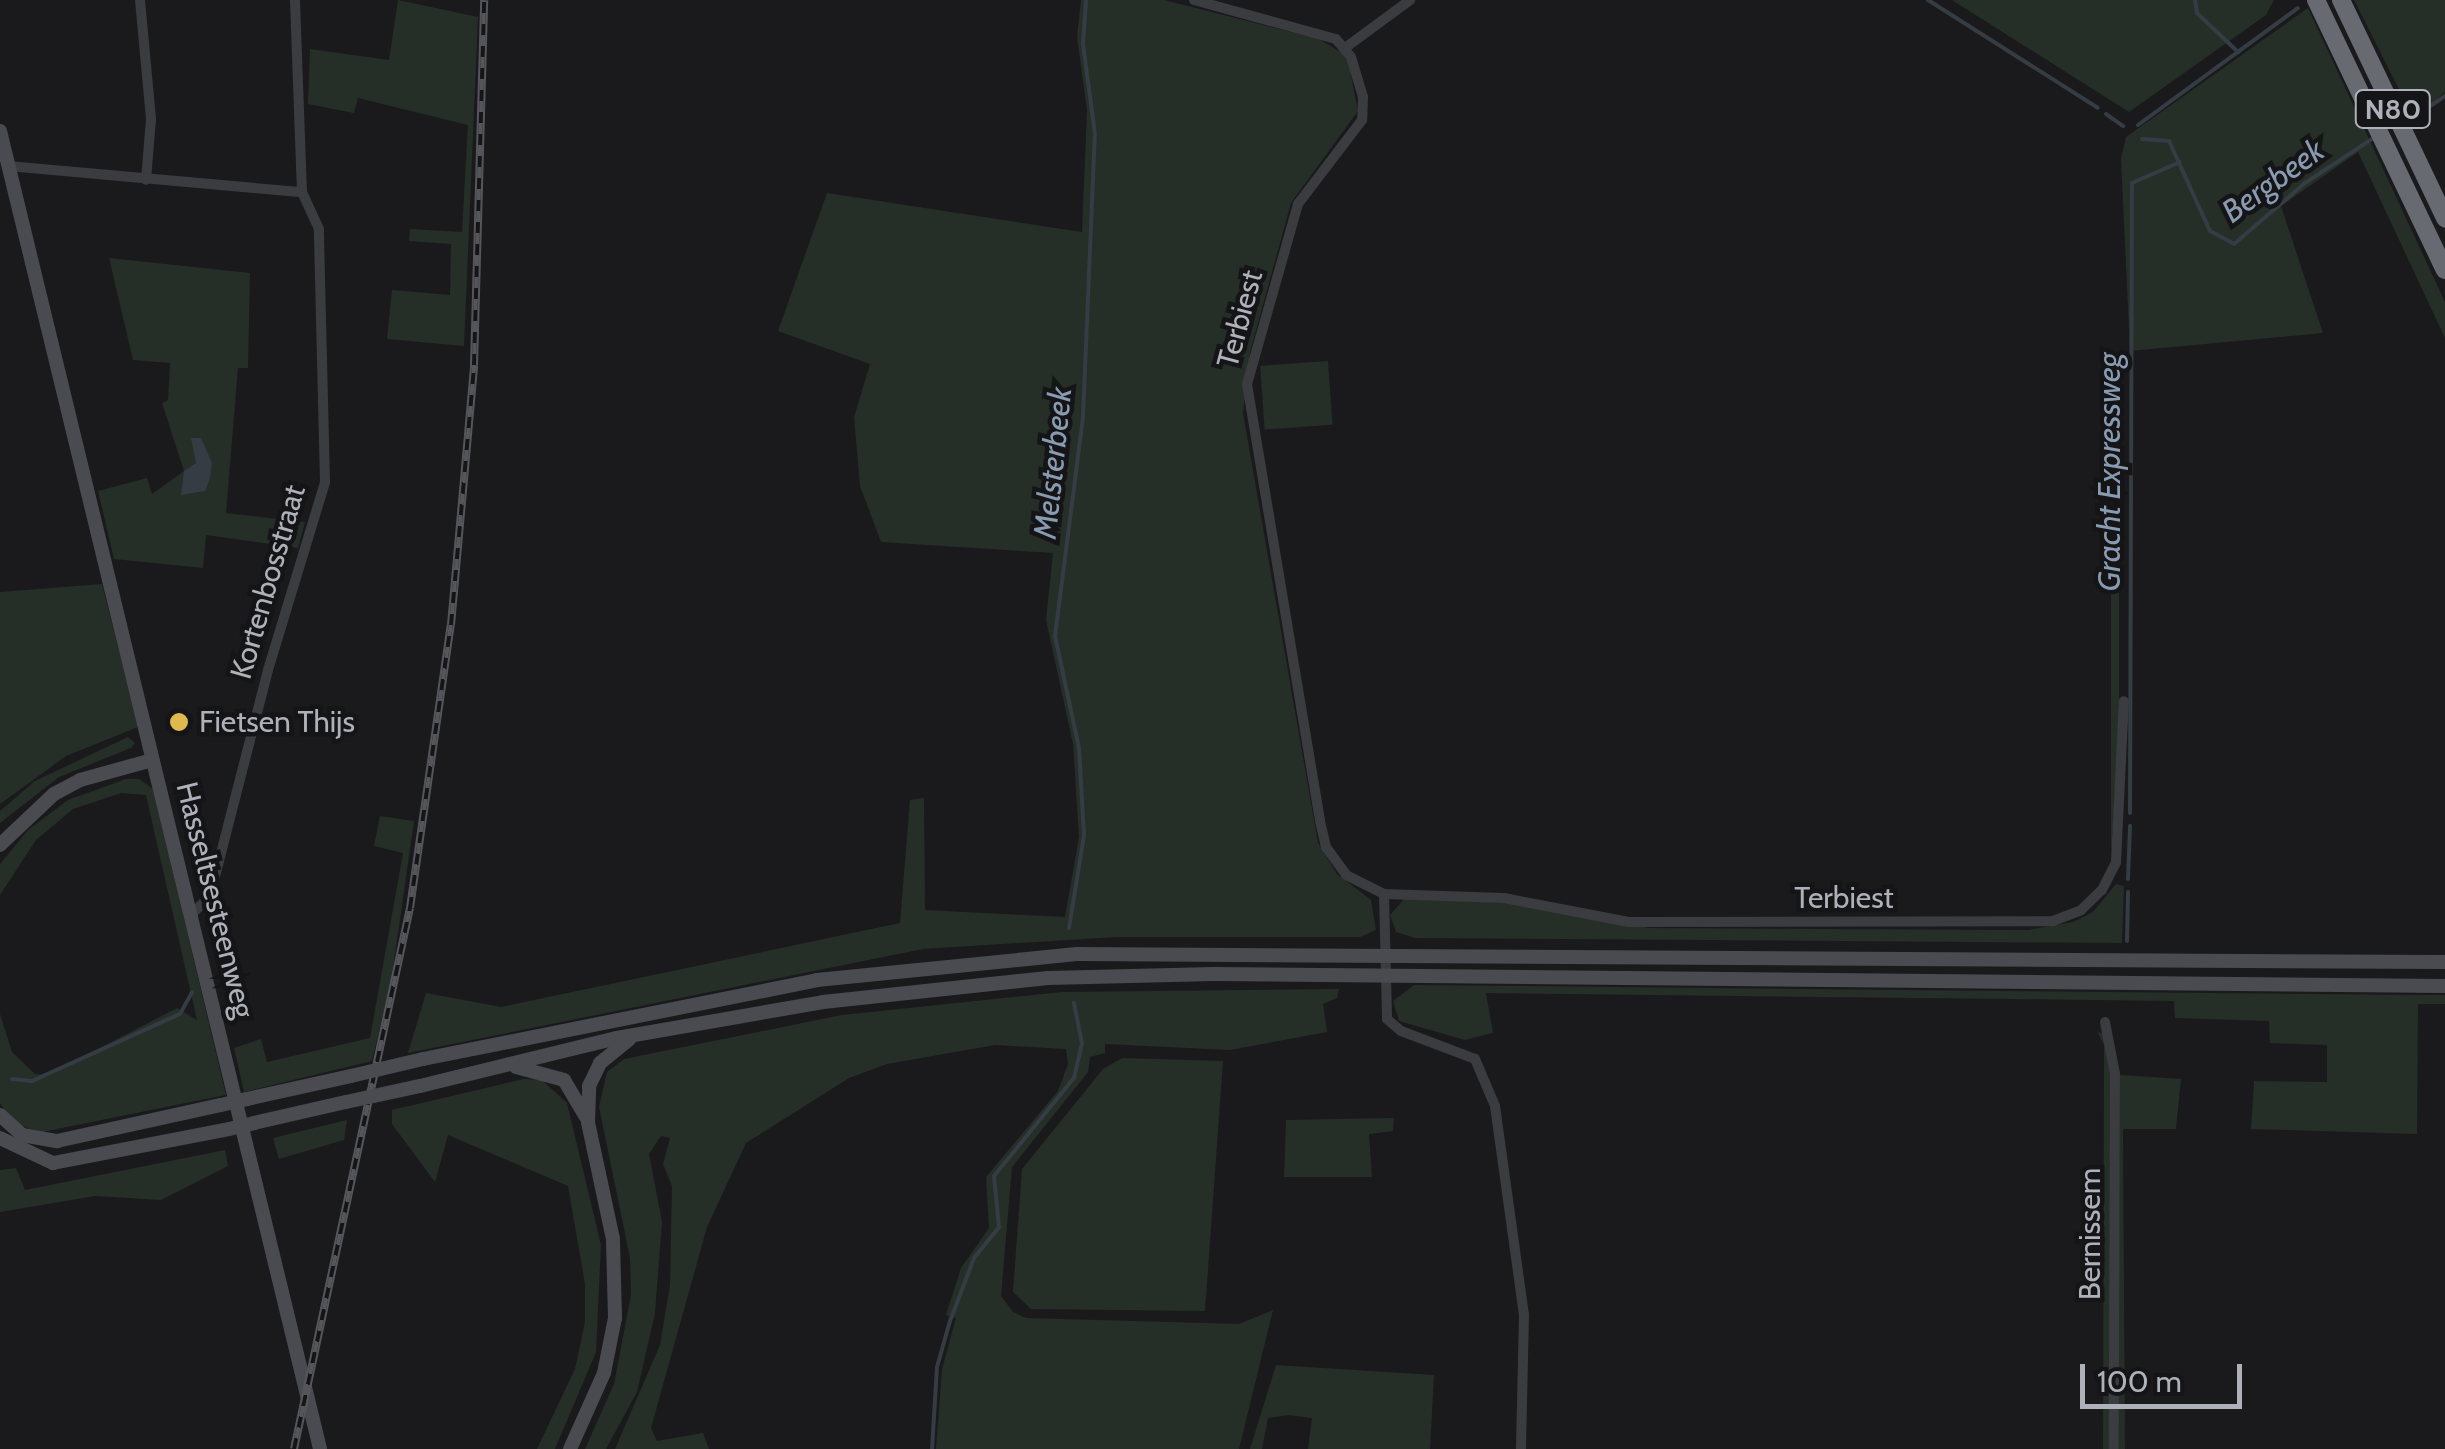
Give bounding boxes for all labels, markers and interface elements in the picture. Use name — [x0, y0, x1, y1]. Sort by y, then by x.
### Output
road number: N80 — [2353, 86, 2433, 132]
water label: Bergbeek — [2214, 131, 2332, 231]
street label: Terbiest — [1210, 266, 1270, 372]
water label: Gracht Expressweg — [2090, 353, 2128, 591]
water label: Melsterbeek — [1026, 385, 1080, 541]
street label: Kortenbosstraat — [223, 481, 313, 683]
place label: Fietsen Thijs — [199, 704, 355, 740]
marker: Fietsen Thijs — [168, 711, 190, 733]
street label: Hasseltsesteenweg — [168, 778, 262, 1022]
street label: Terbiest — [1794, 880, 1894, 916]
street label: Bernissem — [2072, 1168, 2108, 1300]
scale bar — [2085, 1344, 2248, 1406]
text: 100 m — [2097, 1363, 2182, 1400]

